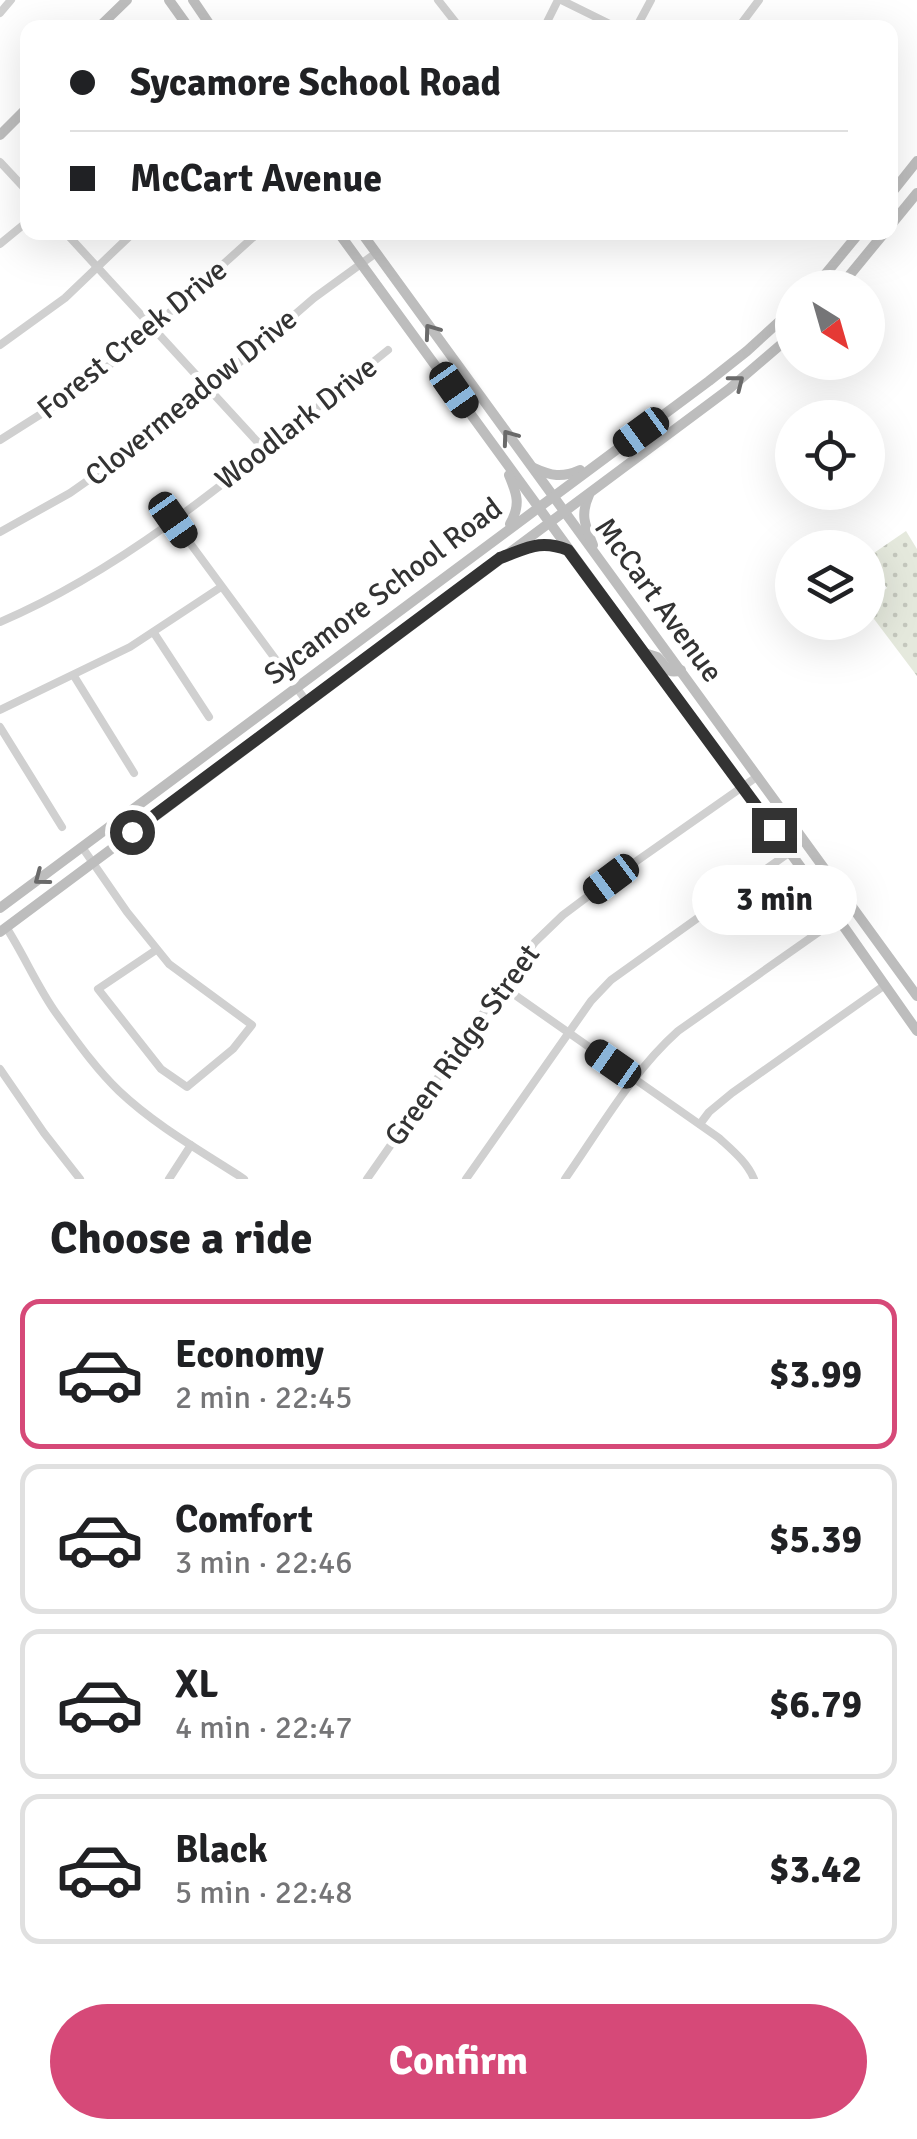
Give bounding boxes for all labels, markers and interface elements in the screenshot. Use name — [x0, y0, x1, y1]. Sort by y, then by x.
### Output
text: Sycamore School Road — [130, 59, 501, 106]
text: McCart Avenue — [130, 155, 382, 202]
street label: Forest Creek Drive — [30, 252, 235, 427]
north arrow — [775, 270, 885, 380]
map controls — [775, 270, 885, 640]
street label: Clovermeadow Drive — [78, 301, 305, 494]
one-way arrow — [425, 323, 444, 342]
street label: Woodlark Drive — [208, 349, 385, 498]
car — [425, 357, 483, 423]
one-way arrow — [726, 377, 744, 394]
button: locate — [775, 400, 885, 510]
car — [608, 402, 674, 462]
one-way arrow — [503, 430, 521, 449]
car — [144, 487, 202, 553]
street label: Sycamore School Road — [257, 490, 510, 693]
street label: McCart Avenue — [587, 511, 731, 690]
button: layers — [775, 530, 885, 640]
route end — [752, 808, 797, 853]
route start — [110, 810, 155, 855]
car — [578, 849, 644, 909]
callout: 3 min — [692, 865, 856, 935]
one-way arrow — [34, 866, 52, 883]
text: 3 min — [736, 880, 813, 919]
street label: Green Ridge Street — [377, 937, 548, 1153]
car — [580, 1035, 646, 1093]
text: Choose a ride — [50, 1211, 313, 1266]
icon: car — [55, 1329, 145, 1419]
text: Economy — [175, 1331, 324, 1378]
text: $3.99 — [769, 1351, 862, 1398]
text: 2 min · 22:45 — [175, 1378, 353, 1417]
icon: car — [55, 1494, 145, 1584]
text: Comfort — [175, 1496, 313, 1543]
text: $5.39 — [769, 1516, 862, 1563]
text: 3 min · 22:46 — [175, 1543, 353, 1582]
icon: car — [55, 1659, 145, 1749]
text: XL — [175, 1661, 218, 1708]
text: $6.79 — [769, 1681, 862, 1728]
text: 4 min · 22:47 — [175, 1708, 353, 1747]
icon: car — [55, 1824, 145, 1914]
text: Black — [175, 1826, 268, 1873]
text: $3.42 — [769, 1846, 862, 1893]
text: 5 min · 22:48 — [175, 1873, 353, 1912]
button: Confirm — [50, 2004, 867, 2119]

